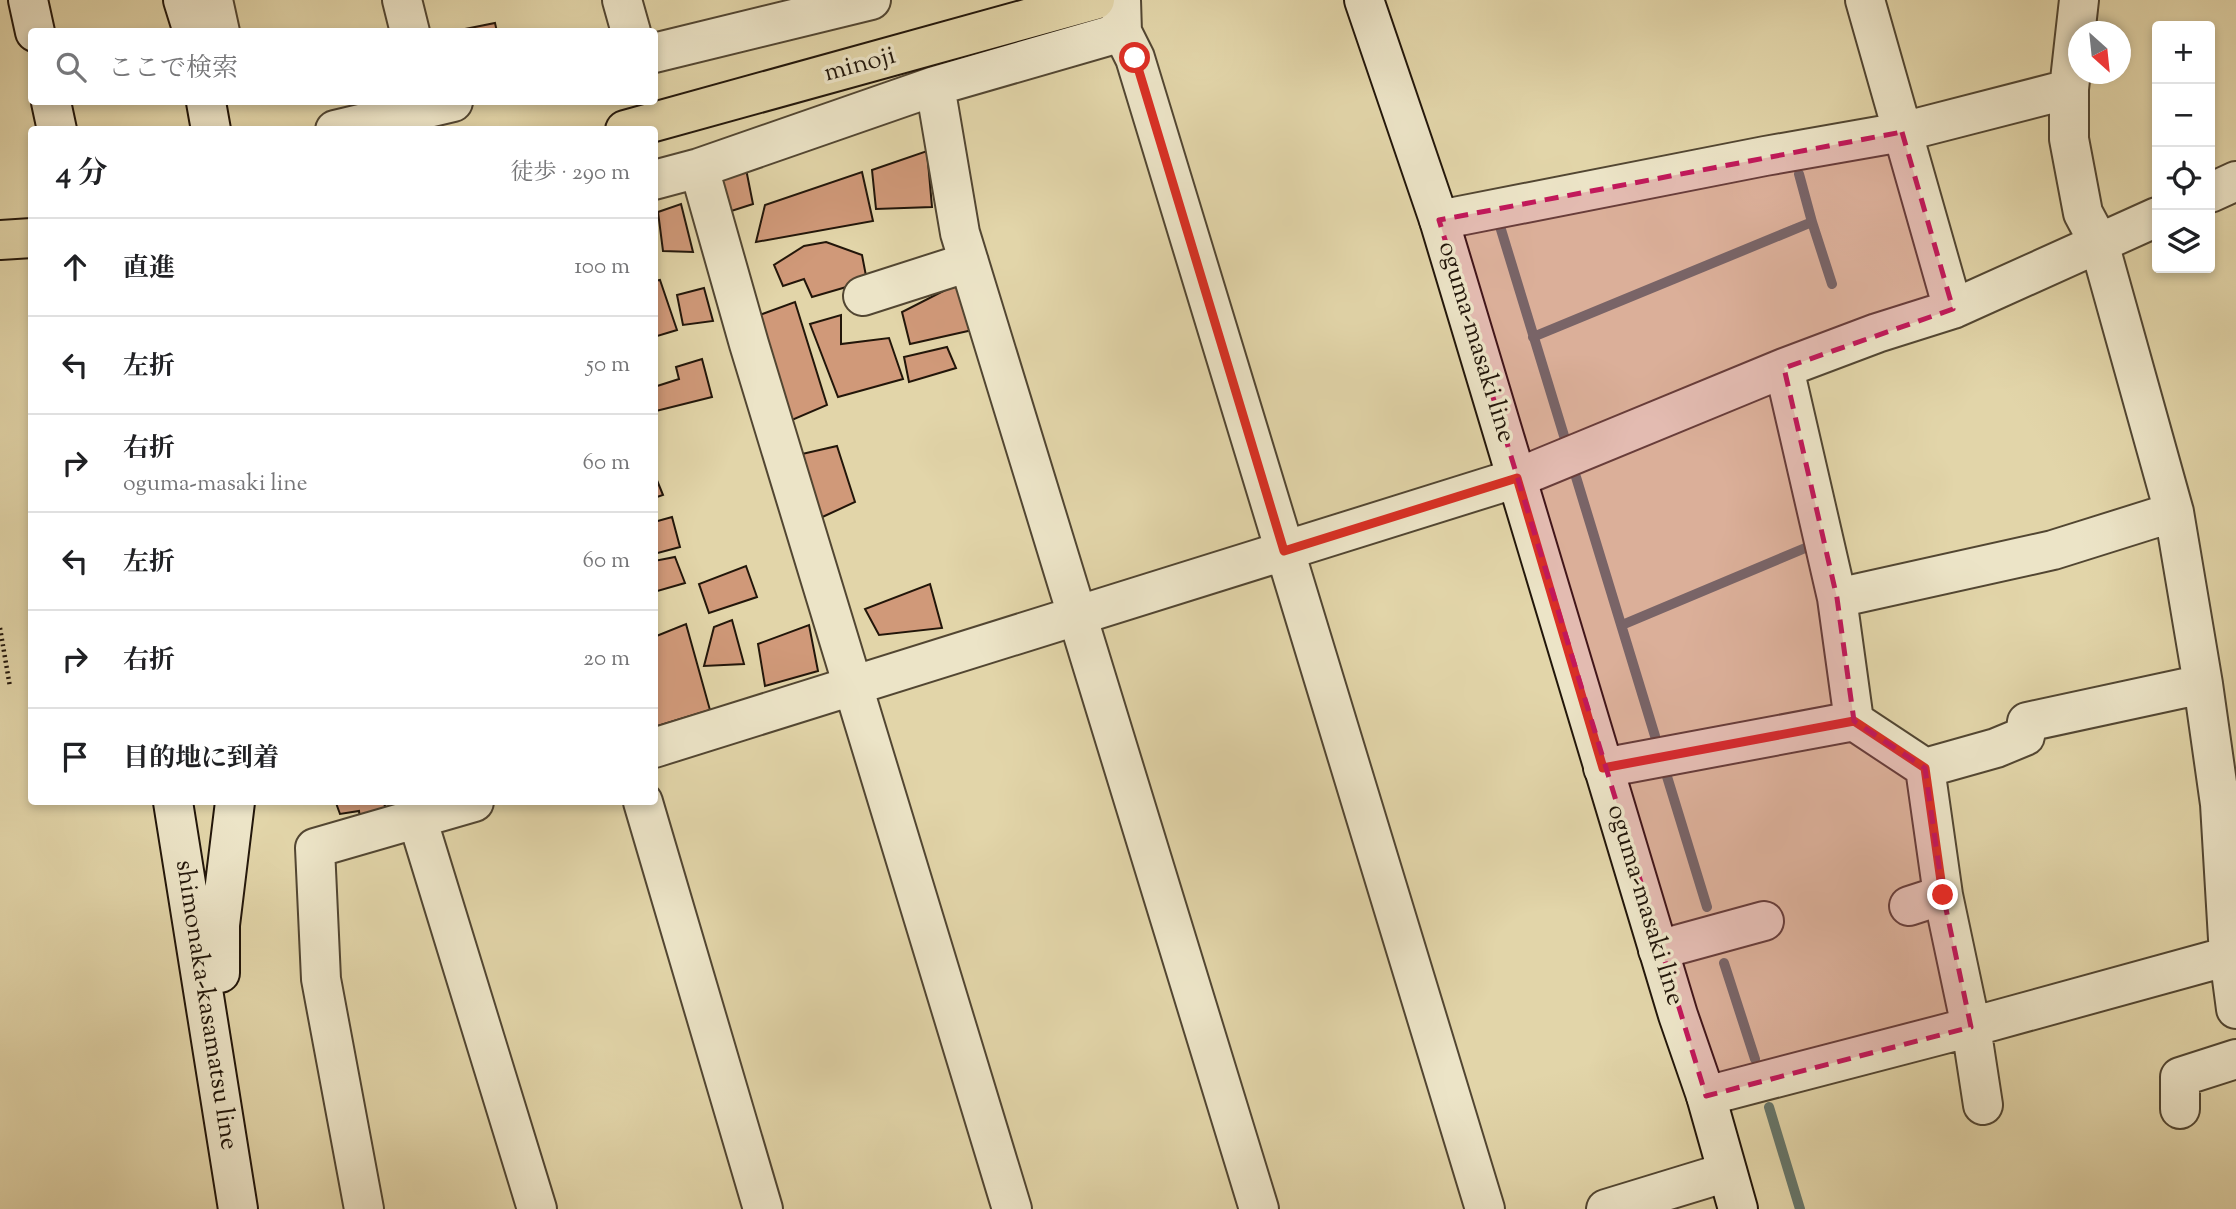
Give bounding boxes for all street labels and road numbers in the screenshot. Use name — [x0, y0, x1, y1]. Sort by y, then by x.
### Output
street label: minoji — [820, 38, 900, 92]
street label: oguma-masaki line — [1428, 237, 1524, 447]
street label: oguma-masaki line — [1597, 800, 1693, 1010]
street label: shimonaka-kasamatsu line — [165, 857, 247, 1153]

